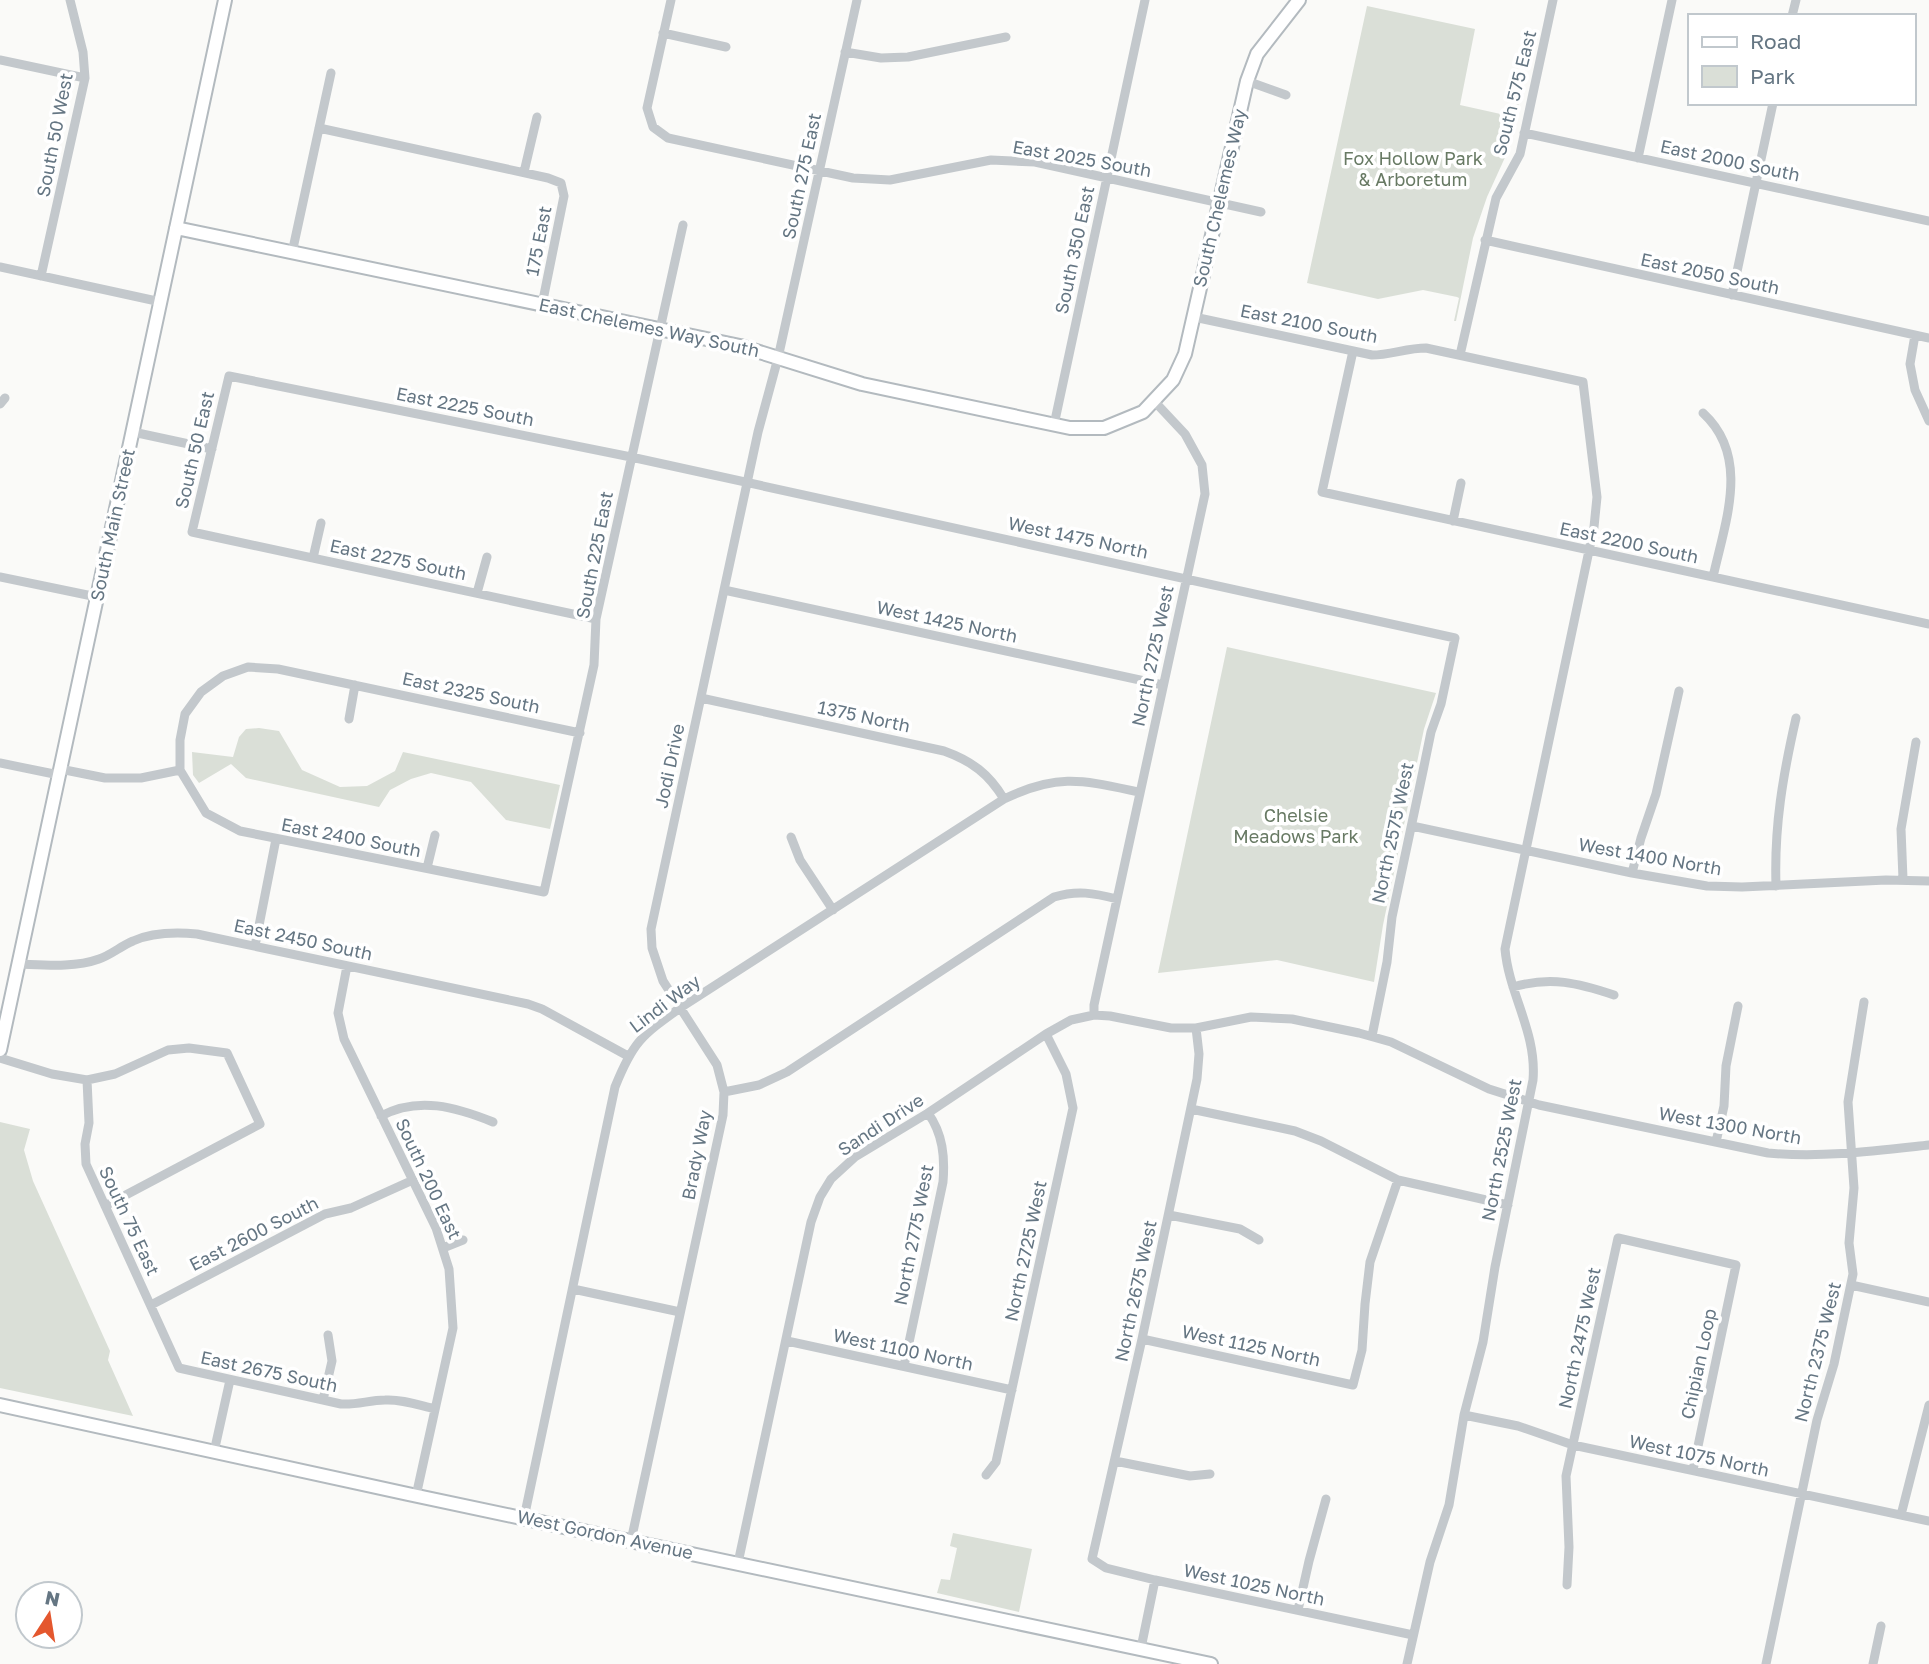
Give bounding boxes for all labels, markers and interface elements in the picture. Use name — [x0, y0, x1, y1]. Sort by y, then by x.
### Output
legend — [1688, 14, 1915, 105]
street label: South 575 East — [1488, 28, 1540, 158]
text: Road — [1750, 28, 1801, 54]
text: Park — [1750, 63, 1796, 89]
street label: South 50 West — [31, 71, 77, 199]
street label: South Chelemes Way — [1188, 106, 1250, 289]
street label: South 275 East — [777, 111, 825, 241]
street label: East 2000 South — [1658, 134, 1802, 186]
street label: East 2025 South — [1011, 135, 1153, 181]
park label: Fox Hollow Park & Arboretum — [1343, 147, 1483, 190]
street label: South 350 East — [1050, 184, 1098, 316]
street label: 175 East — [520, 204, 556, 278]
street label: East 2050 South — [1639, 248, 1782, 298]
street label: East Chelemes Way South — [537, 293, 761, 361]
street label: East 2100 South — [1239, 299, 1380, 347]
street label: East 2225 South — [394, 382, 536, 430]
street label: South 50 East — [170, 389, 218, 511]
street label: South Main Street — [85, 447, 139, 603]
street label: South 225 East — [571, 489, 617, 620]
street label: West 1475 North — [1006, 511, 1150, 563]
street label: East 2200 South — [1558, 517, 1701, 567]
street label: East 2275 South — [328, 534, 469, 584]
street label: North 2725 West — [1126, 583, 1178, 728]
street label: West 1425 North — [875, 595, 1020, 647]
street label: East 2325 South — [400, 667, 542, 717]
street label: 1375 North — [816, 696, 912, 737]
street label: Jodi Drive — [649, 722, 689, 810]
street label: North 2575 West — [1366, 760, 1418, 905]
park label: Chelsie Meadows Park — [1233, 804, 1359, 847]
street label: East 2400 South — [279, 813, 423, 861]
street label: West 1400 North — [1577, 833, 1723, 879]
street label: East 2450 South — [232, 914, 375, 964]
street label: Lindi Way — [625, 969, 704, 1037]
street label: North 2525 West — [1476, 1077, 1526, 1223]
street label: Sandi Drive — [833, 1088, 927, 1160]
street label: West 1300 North — [1657, 1102, 1803, 1148]
street label: Brady Way — [677, 1108, 716, 1202]
street label: South 200 East — [391, 1115, 467, 1243]
street label: South 75 East — [95, 1162, 165, 1279]
street label: North 2775 West — [889, 1163, 937, 1307]
street label: North 2725 West — [999, 1178, 1051, 1323]
street label: East 2600 South — [185, 1191, 322, 1275]
street label: North 2675 West — [1109, 1218, 1161, 1364]
street label: North 2475 West — [1553, 1265, 1605, 1411]
street label: North 2375 West — [1789, 1279, 1845, 1424]
street label: Chipian Loop — [1676, 1306, 1720, 1421]
street label: West 1125 North — [1180, 1320, 1323, 1370]
street label: West 1100 North — [831, 1323, 975, 1375]
street label: East 2675 South — [199, 1346, 340, 1396]
street label: West 1075 North — [1627, 1429, 1771, 1481]
street label: West Gordon Avenue — [515, 1505, 695, 1563]
street label: West 1025 North — [1182, 1558, 1327, 1610]
north arrow — [14, 1580, 84, 1650]
text: N — [43, 1585, 62, 1611]

